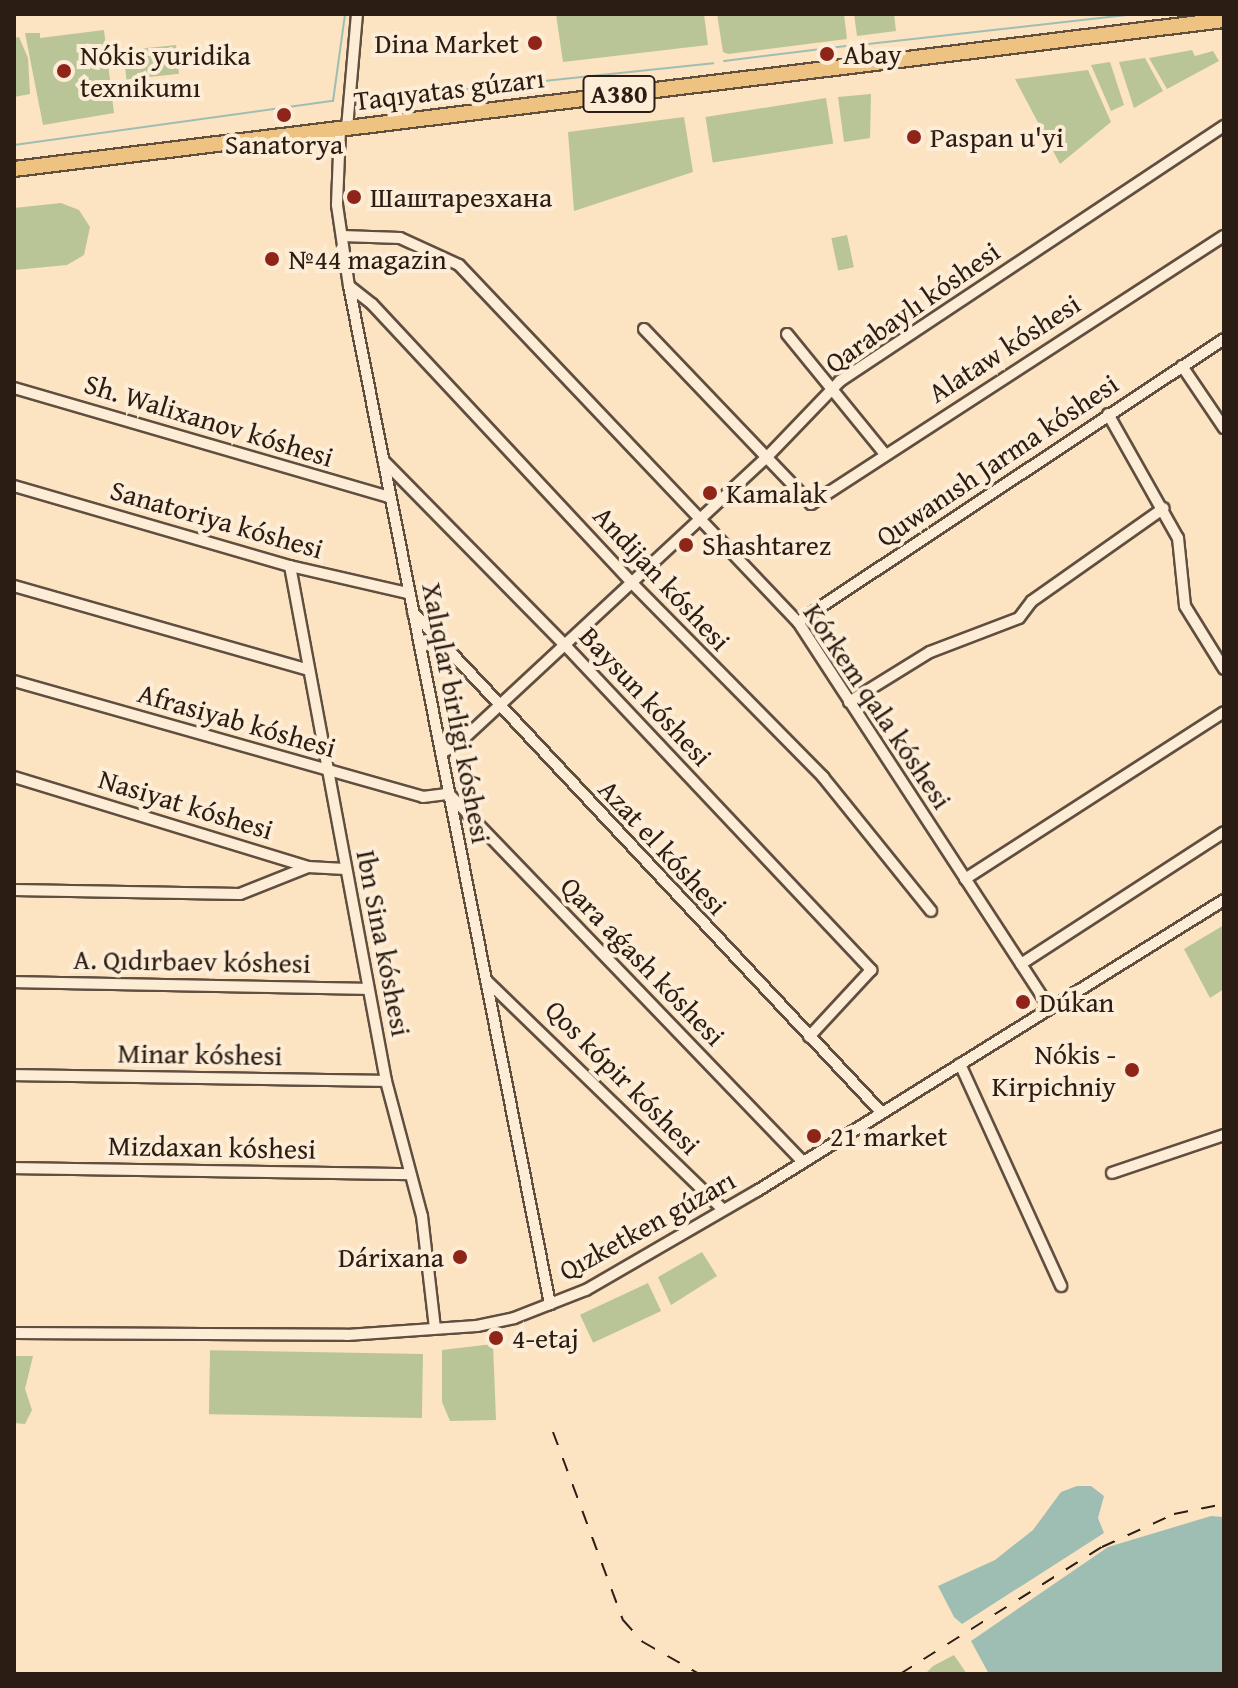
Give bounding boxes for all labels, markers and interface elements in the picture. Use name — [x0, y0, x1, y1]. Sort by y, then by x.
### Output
place label: Dina Market — [375, 26, 519, 60]
marker: Dina Market — [526, 34, 544, 52]
place label: Abay — [843, 37, 902, 71]
place label: Nókis yuridika texnikumı — [80, 38, 251, 104]
marker: Abay — [818, 45, 836, 63]
street label: Taqıyatas gúzarı — [352, 61, 546, 117]
marker: Nókis yuridika texnikumı — [55, 62, 73, 80]
road number: A380 — [581, 72, 657, 116]
marker: Sanatorya — [275, 106, 293, 124]
place label: Paspan u'yi — [930, 120, 1064, 154]
place label: Sanatorya — [225, 127, 343, 161]
marker: Paspan u'yi — [905, 128, 923, 146]
place label: Шаштарезхана — [370, 180, 552, 214]
marker: Шаштарезхана — [345, 188, 363, 206]
street label: Qarabaylı kóshesi — [818, 234, 1006, 380]
place label: №44 magazin — [288, 242, 447, 276]
marker: №44 magazin — [263, 250, 281, 268]
street label: Alataw kóshesi — [922, 286, 1086, 410]
street label: Sh. Walixanov kóshesi — [80, 366, 338, 474]
street label: Quwanısh Jarma kóshesi — [870, 366, 1124, 554]
street label: Sanatoriya kóshesi — [107, 473, 327, 565]
place label: Kamalak — [726, 476, 827, 510]
marker: Kamalak — [701, 484, 719, 502]
street label: Andijan kóshesi — [586, 499, 738, 657]
place label: Shashtarez — [702, 528, 831, 562]
marker: Shashtarez — [677, 536, 695, 554]
street label: Xalıqlar birligi kóshesi — [415, 580, 499, 846]
street label: Kórkem qala kóshesi — [797, 597, 959, 815]
street label: Baysun kóshesi — [573, 619, 719, 773]
street label: Afrasiyab kóshesi — [134, 676, 340, 764]
street label: Nasiyat kóshesi — [95, 762, 277, 846]
street label: Azat el kóshesi — [592, 772, 734, 922]
street label: Ibn Sina kóshesi — [349, 847, 419, 1039]
street label: Qara aǵash kóshesi — [554, 870, 732, 1052]
street label: A. Qıdırbaev kóshesi — [73, 942, 311, 980]
place label: Dúkan — [1039, 985, 1114, 1019]
street label: Qos kópir kóshesi — [539, 993, 707, 1161]
marker: Dúkan — [1014, 993, 1032, 1011]
street label: Minar kóshesi — [117, 1036, 283, 1072]
place label: Nókis - Kirpichniy — [992, 1037, 1116, 1103]
marker: Nókis - Kirpichniy — [1123, 1061, 1141, 1079]
place label: 21 market — [830, 1119, 947, 1153]
marker: 21 market — [805, 1127, 823, 1145]
street label: Mizdaxan kóshesi — [108, 1128, 316, 1166]
street label: Qızketken gúzarı — [553, 1163, 741, 1287]
place label: Dárixana — [338, 1240, 444, 1274]
marker: Dárixana — [451, 1248, 469, 1266]
place label: 4-etaj — [512, 1321, 579, 1355]
marker: 4-etaj — [487, 1329, 505, 1347]

